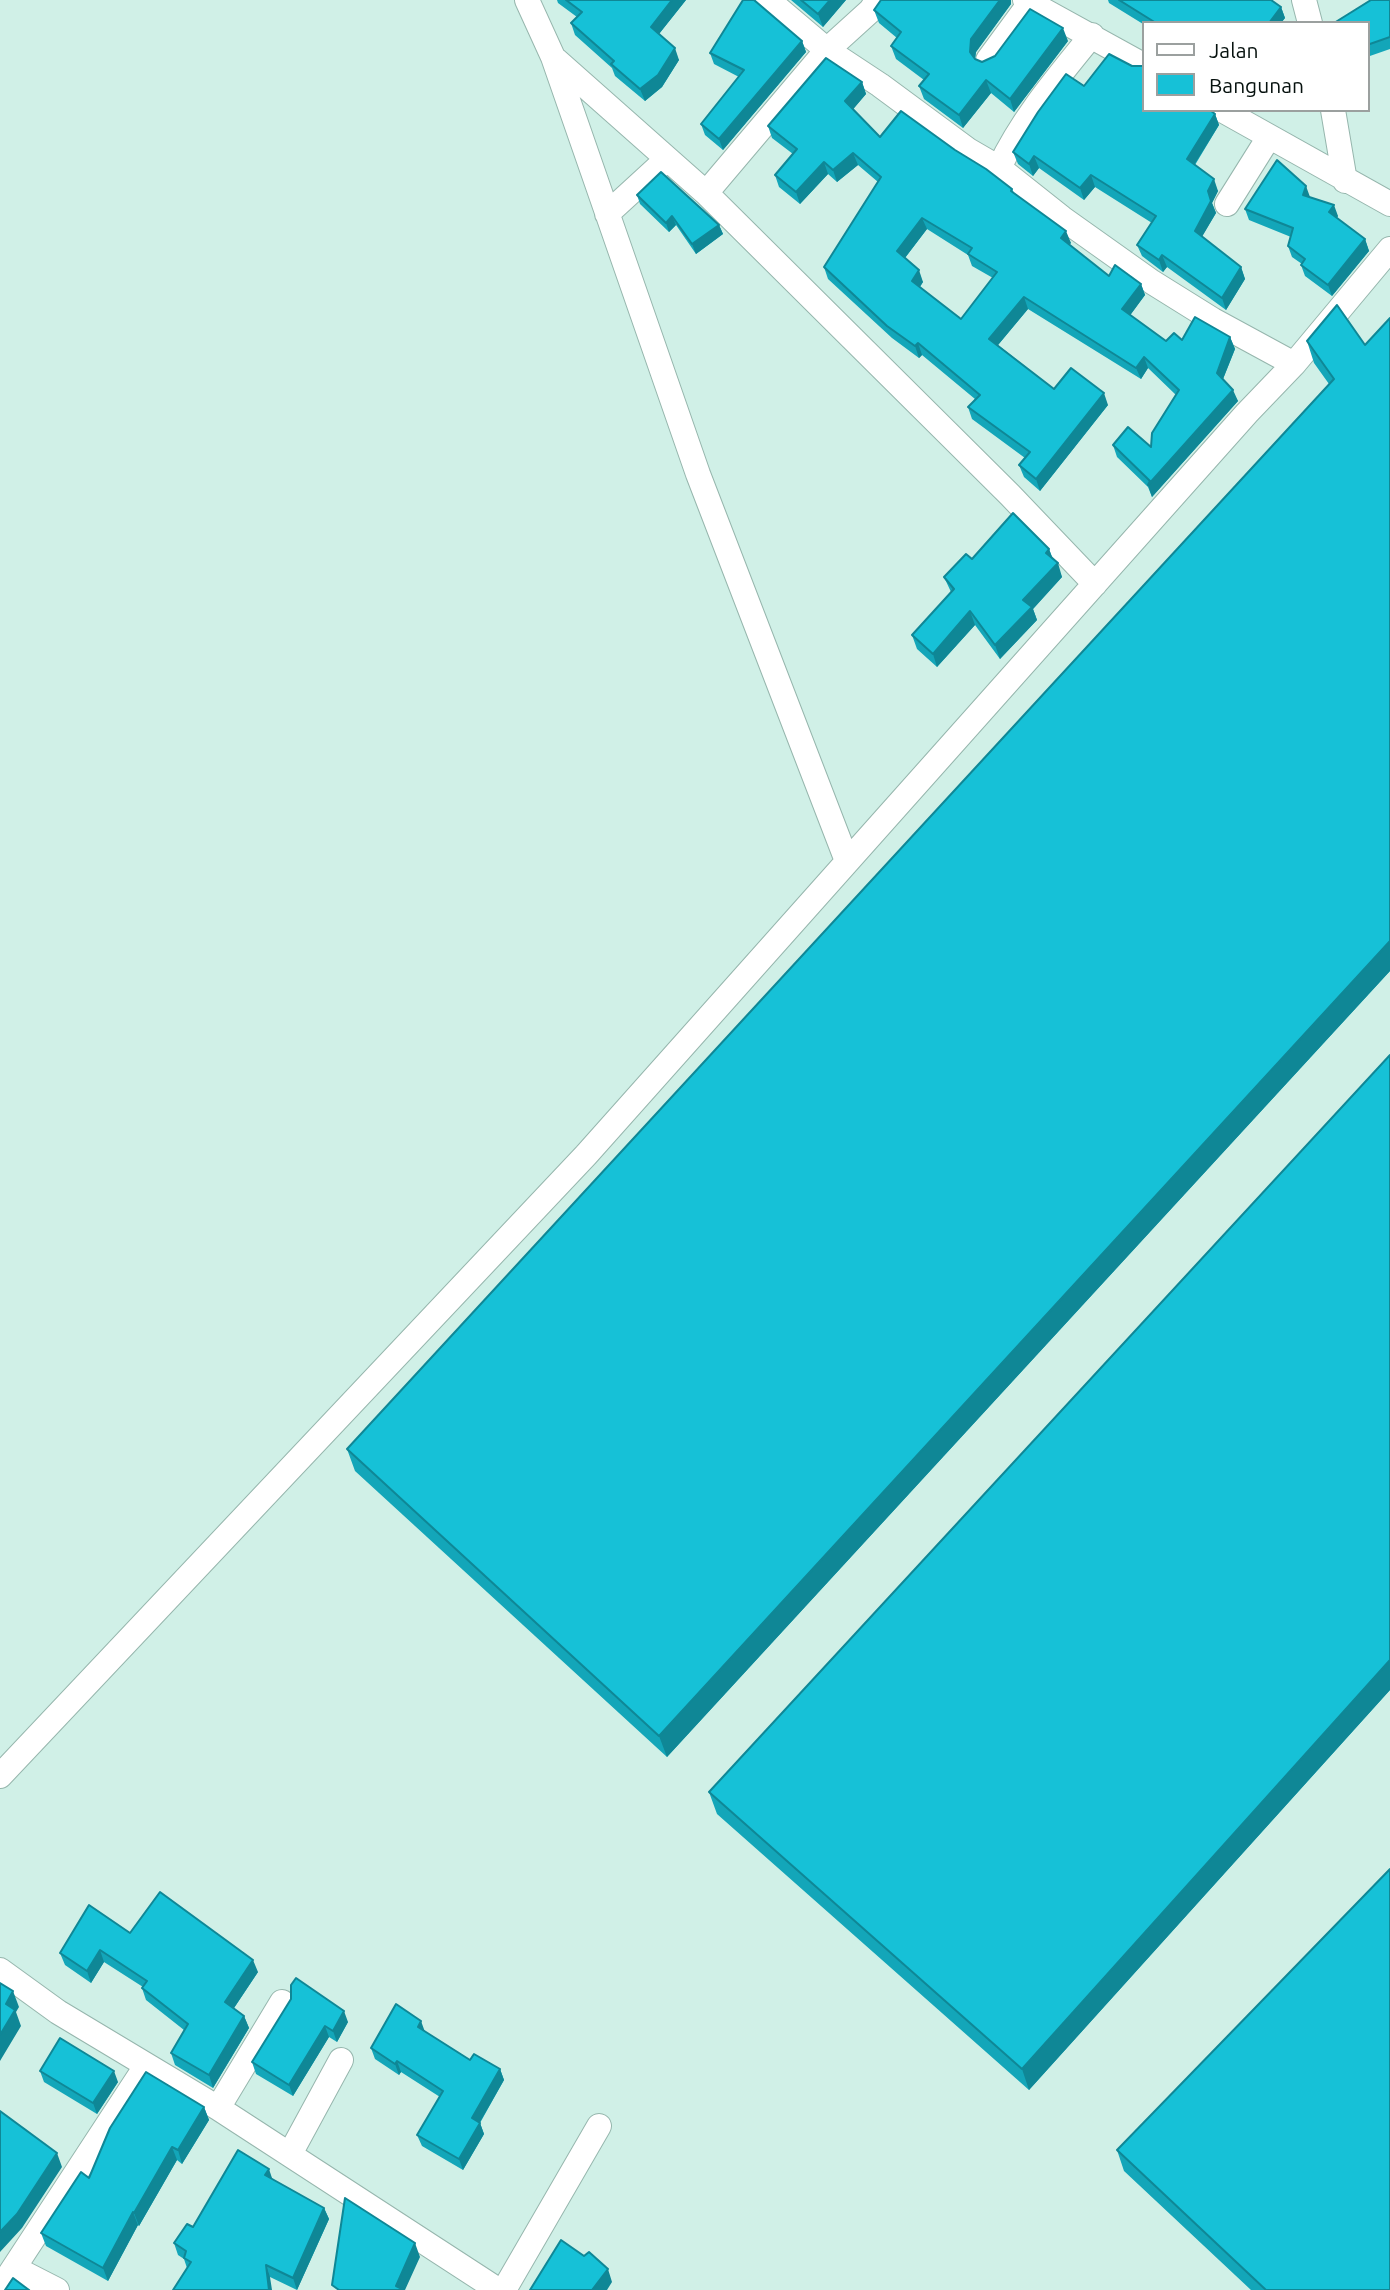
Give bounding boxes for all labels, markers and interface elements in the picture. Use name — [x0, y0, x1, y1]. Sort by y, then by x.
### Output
legend — [1142, 21, 1369, 112]
text: Jalan — [1209, 38, 1258, 62]
text: Bangunan — [1209, 73, 1304, 97]

